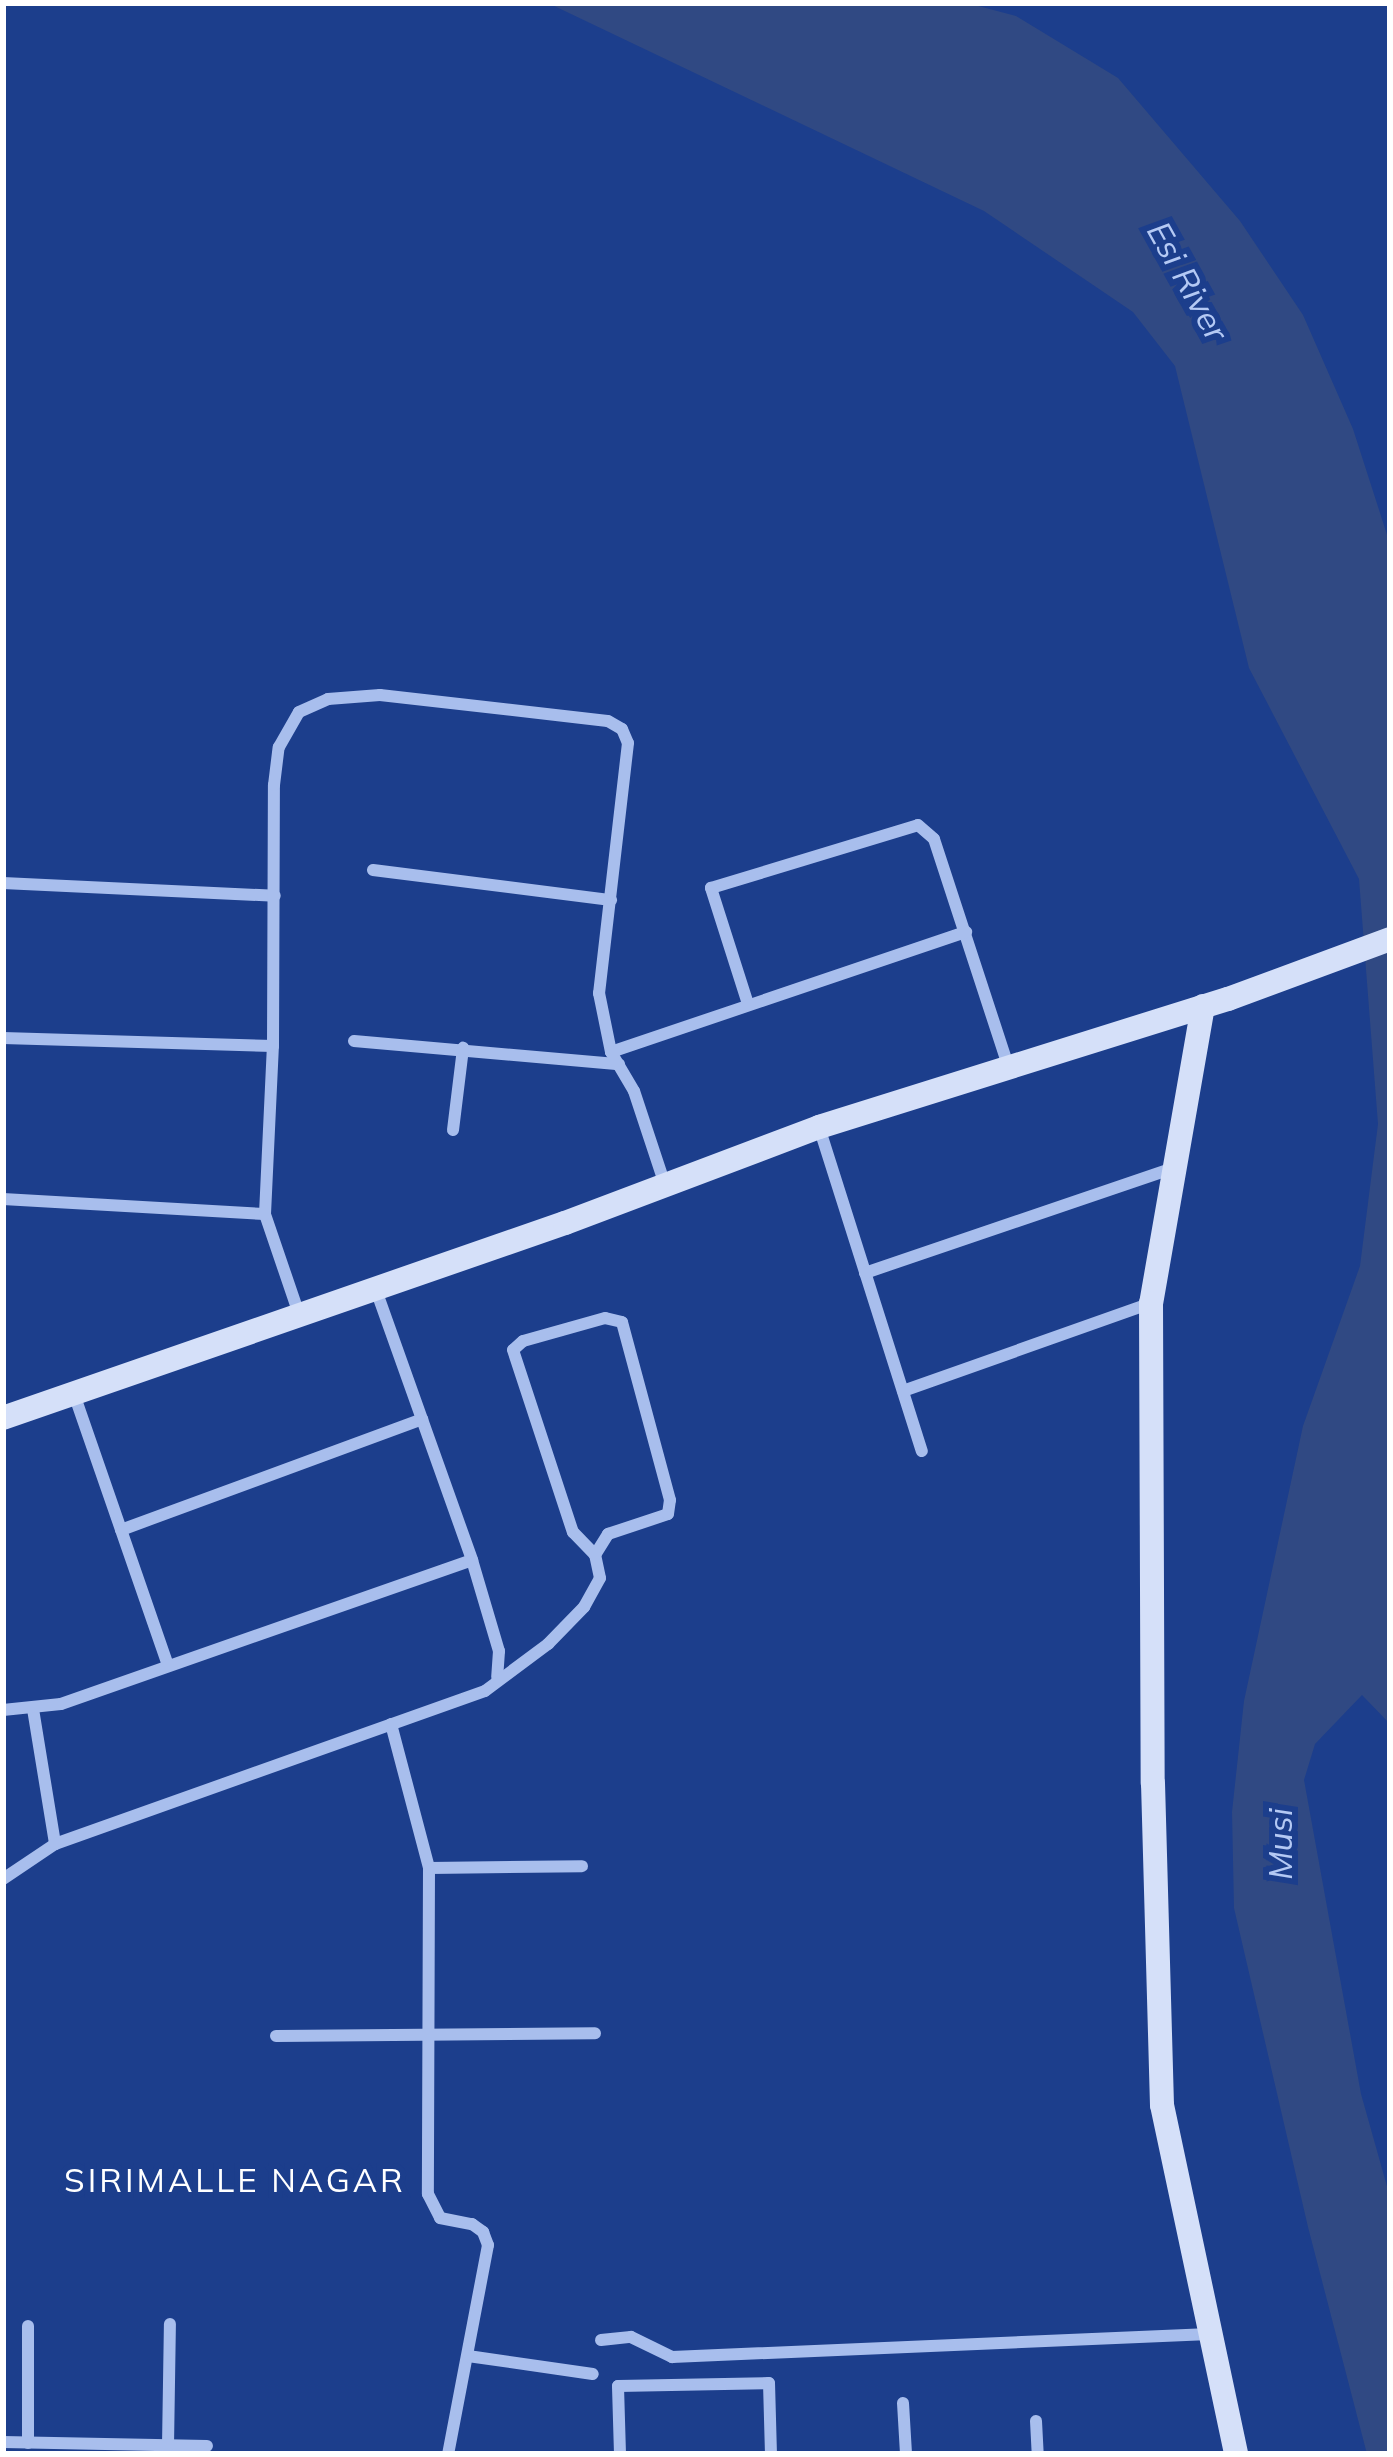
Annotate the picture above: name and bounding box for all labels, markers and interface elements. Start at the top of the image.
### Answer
water label: Esi River [1139,215,1237,347]
water label: Musi [1260,1808,1300,1880]
district label: SIRIMALLE NAGAR [64,2160,406,2200]

